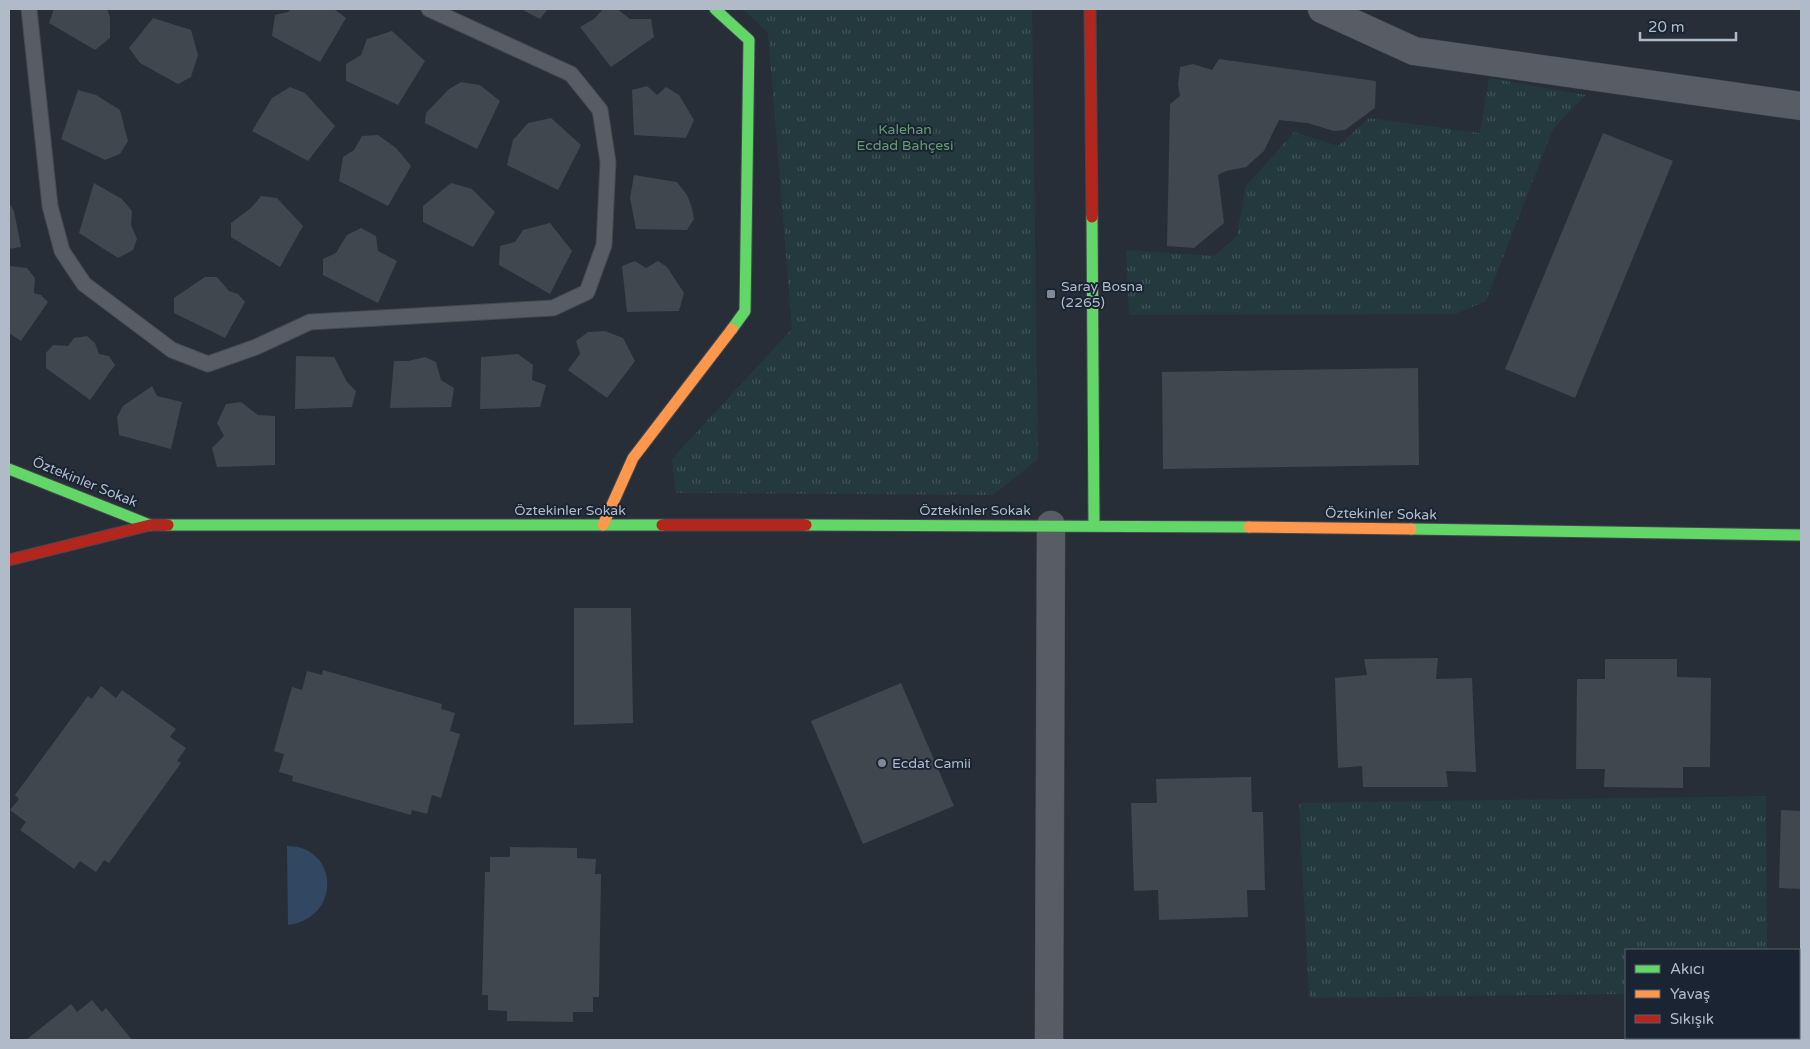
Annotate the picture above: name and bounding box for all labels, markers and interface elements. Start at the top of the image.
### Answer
scale bar [1640,10,1736,42]
text: 20 m [1648,18,1685,36]
park label: Kalehan Ecdad Bahçesi [857,121,953,154]
place label: Saray Bosna (2265) [1061,278,1143,311]
marker: Saray Bosna (2265) [1045,288,1057,300]
street label: Öztekinler Sokak [30,453,140,511]
street label: Öztekinler Sokak [514,502,626,519]
street label: Öztekinler Sokak [919,502,1031,519]
street label: Öztekinler Sokak [1325,505,1437,523]
place label: Ecdat Camii [892,755,971,772]
marker: Ecdat Camii [876,757,888,769]
legend [1625,949,1800,1039]
text: Akıcı [1670,960,1705,978]
text: Yavaş [1670,985,1710,1003]
text: Sıkışık [1670,1010,1714,1028]

